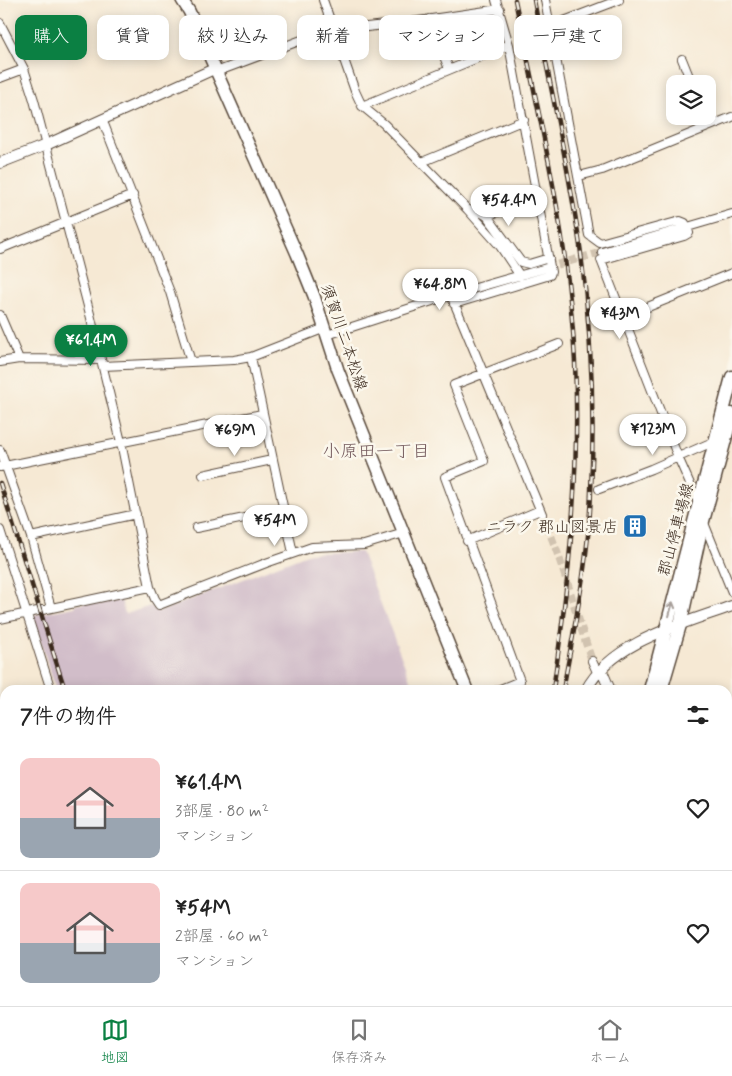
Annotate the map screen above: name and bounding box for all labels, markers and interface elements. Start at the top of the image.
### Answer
chip: 購入 [15,15,87,60]
chip: 賃貸 [97,15,169,60]
chip: 絞り込み [179,15,287,60]
chip: 新着 [297,15,369,60]
chip: マンション [379,15,504,60]
chip: 一戸建て [514,15,622,60]
map controls [666,75,716,125]
button: layers [666,75,716,125]
pin: ¥54.4M [468,184,550,227]
text: ¥54.4M [481,190,537,211]
pin: ¥64.8M [399,268,481,311]
text: ¥64.8M [413,274,467,295]
street label: 須賀川二本松線 [315,281,372,394]
pin: ¥43M [590,298,650,340]
text: ¥43M [600,303,640,324]
pin: ¥61.4M [50,324,132,367]
text: ¥61.4M [66,330,116,351]
pin: ¥69M [205,414,265,457]
pin: ¥123M [618,414,688,456]
text: ¥123M [630,419,676,440]
text: ¥69M [215,420,256,441]
district label: 小原田一丁目 [322,440,430,464]
street label: 郡山停車場線 [654,480,699,578]
pin: ¥54M [245,504,305,547]
text: ¥54M [254,510,296,531]
building icon: ニラク 郡山図景店 [622,513,648,539]
place label: ニラク 郡山図景店 [486,517,618,538]
one-way arrow [667,601,676,617]
icon: filters [684,701,712,729]
text: 7件の物件 [20,703,117,731]
text: ¥61.4M [175,769,242,797]
icon: home [60,778,120,838]
icon: heart [684,794,712,822]
text: 3部屋 · 80 m² [175,801,269,822]
text: マンション [175,826,254,847]
text: ¥54M [175,894,231,922]
icon: home [60,903,120,963]
icon: heart [684,919,712,947]
text: 2部屋 · 60 m² [175,926,269,947]
text: マンション [175,951,254,972]
tab: 地図 [101,1016,129,1067]
tab: 保存済み [331,1016,387,1067]
tab: ホーム [589,1016,631,1067]

